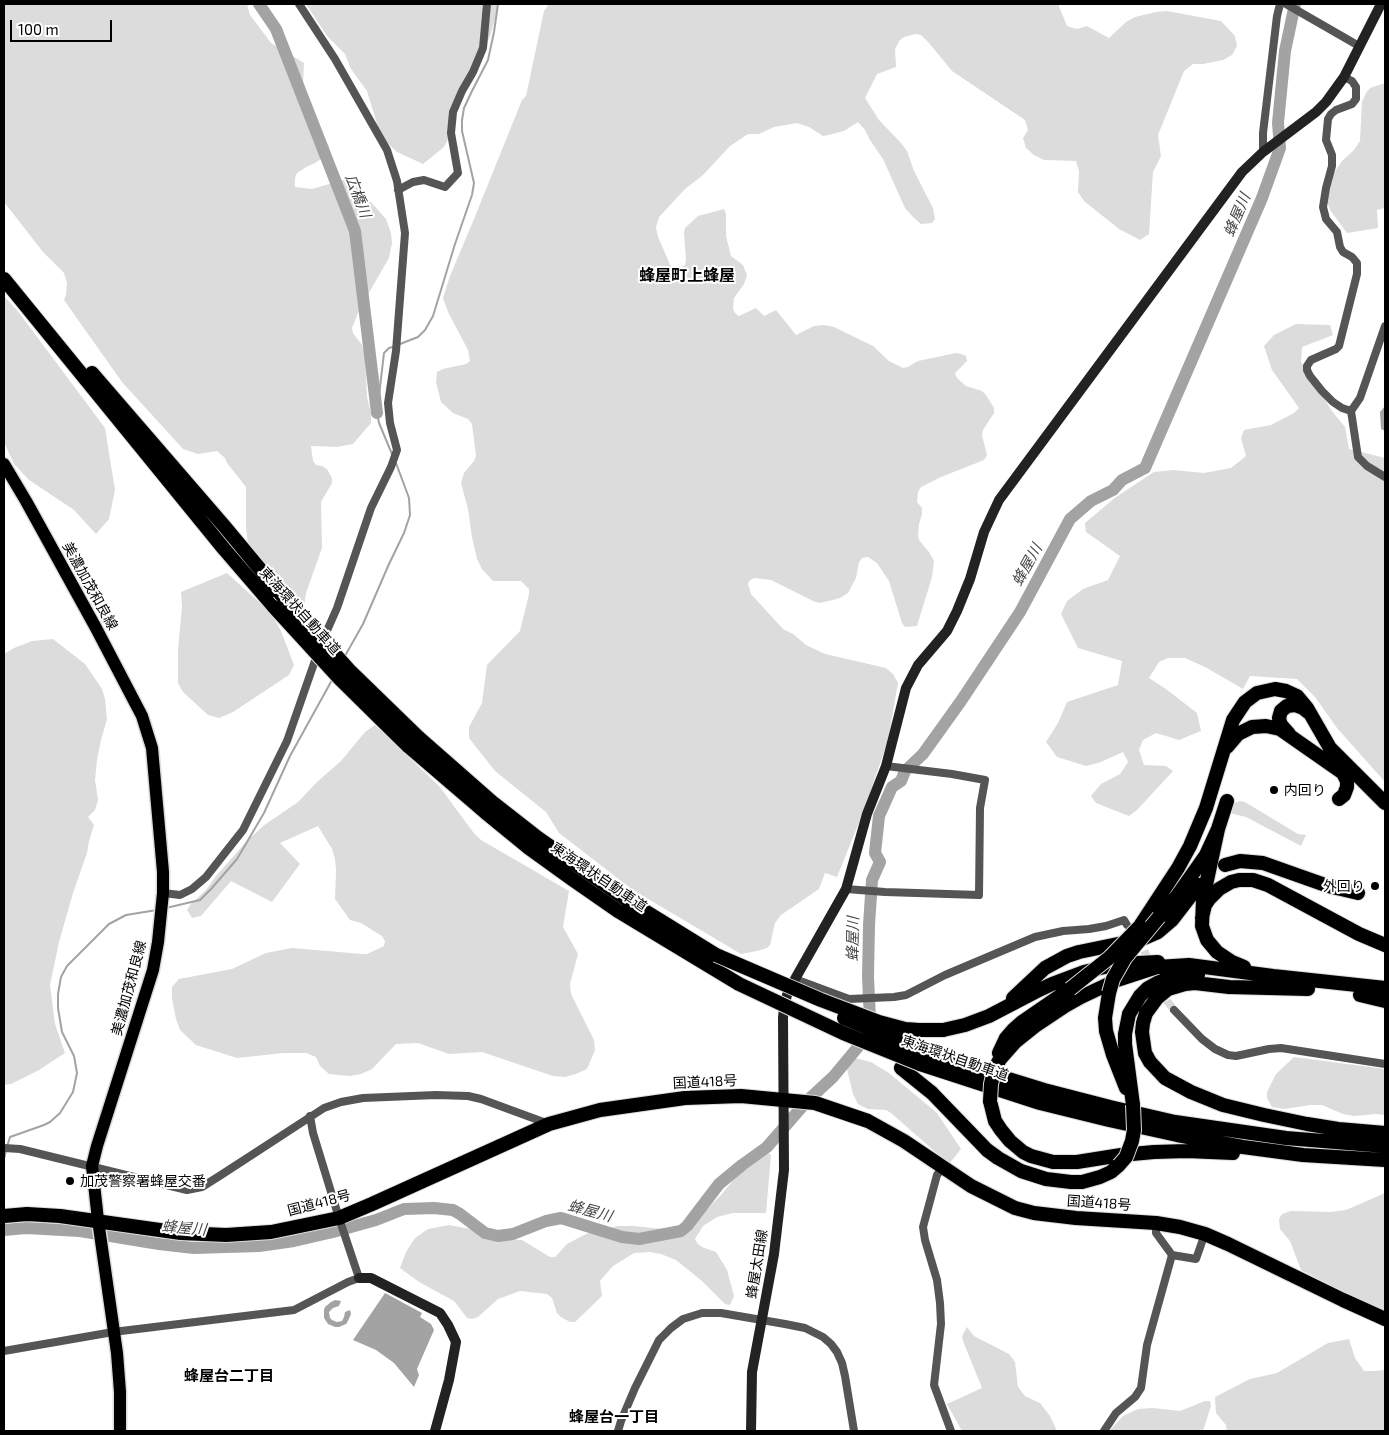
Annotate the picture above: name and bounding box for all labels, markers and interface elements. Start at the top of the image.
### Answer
scale bar [12,10,115,42]
text: 100 m [18,20,59,38]
water label: 広橋川 [342,172,374,220]
water label: 蜂屋川 [1220,191,1254,239]
district label: 蜂屋町上蜂屋 [639,266,735,286]
street label: 美濃加茂和良線 [59,539,121,633]
water label: 蜂屋川 [1008,541,1046,589]
street label: 東海環状自動車道 [256,564,344,658]
place label: 内回り [1284,782,1326,798]
marker: 内回り [1268,784,1280,796]
street label: 東海環状自動車道 [548,839,650,915]
place label: 外回り [1323,878,1365,894]
marker: 外回り [1369,880,1381,892]
water label: 蜂屋川 [844,916,862,962]
street label: 美濃加茂和良線 [108,938,150,1038]
street label: 東海環状自動車道 [899,1032,1011,1084]
street label: 国道418号 [672,1072,738,1092]
place label: 加茂警察署蜂屋交番 [80,1173,206,1189]
marker: 加茂警察署蜂屋交番 [64,1175,76,1187]
street label: 国道418号 [286,1187,352,1219]
street label: 国道418号 [1066,1192,1132,1214]
water label: 蜂屋川 [566,1196,614,1226]
water label: 蜂屋川 [161,1217,207,1239]
street label: 蜂屋太田線 [743,1228,771,1300]
district label: 蜂屋台二丁目 [184,1367,274,1385]
district label: 蜂屋台一丁目 [569,1408,659,1426]

